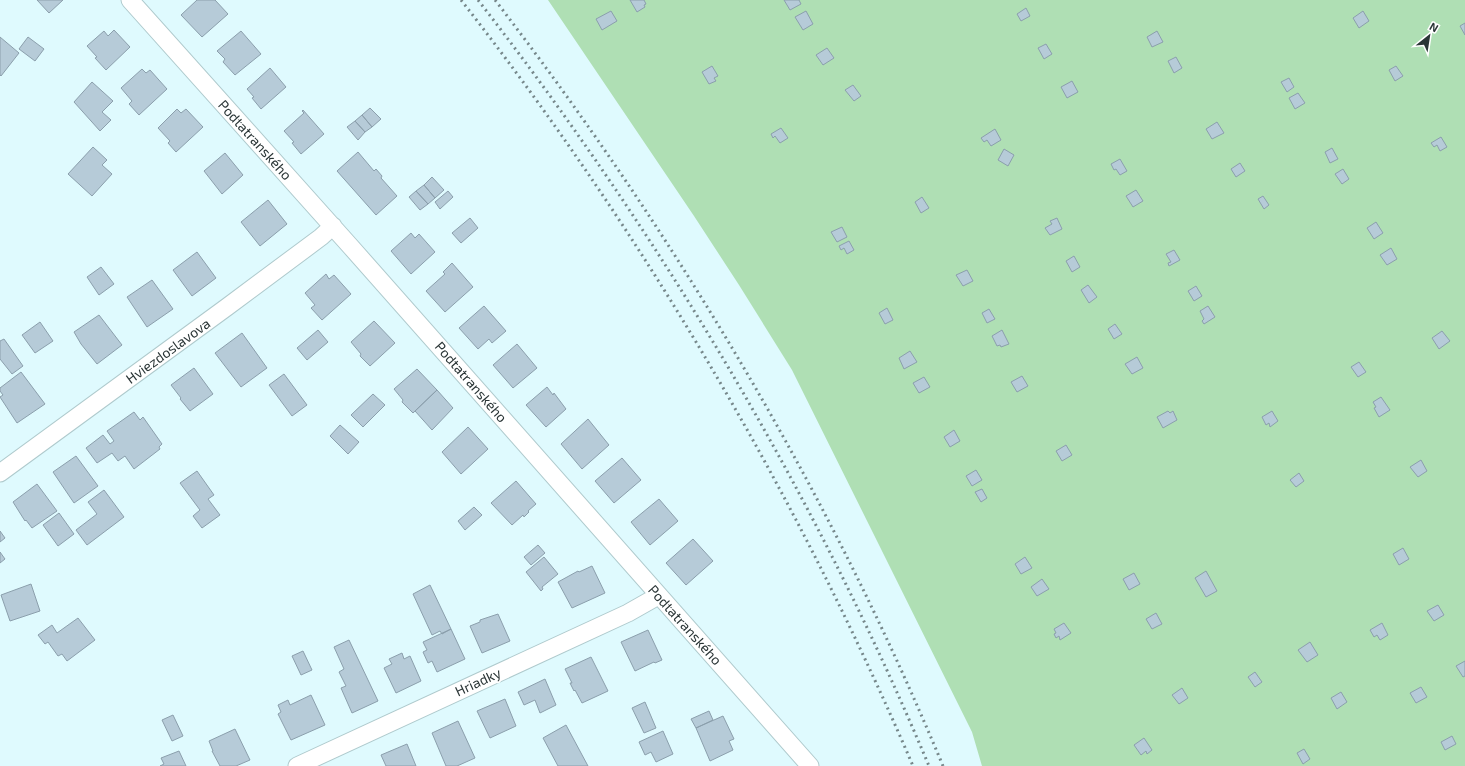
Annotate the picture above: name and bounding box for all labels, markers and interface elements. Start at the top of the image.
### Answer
north arrow [1409,16,1449,56]
text: N [1428,19,1441,35]
street label: Podtatranského [215,96,296,183]
street label: Hviezdoslavova [122,314,213,387]
street label: Podtatranského [432,338,511,426]
street label: Podtatranského [645,581,726,668]
street label: Hriadky [452,663,504,700]

